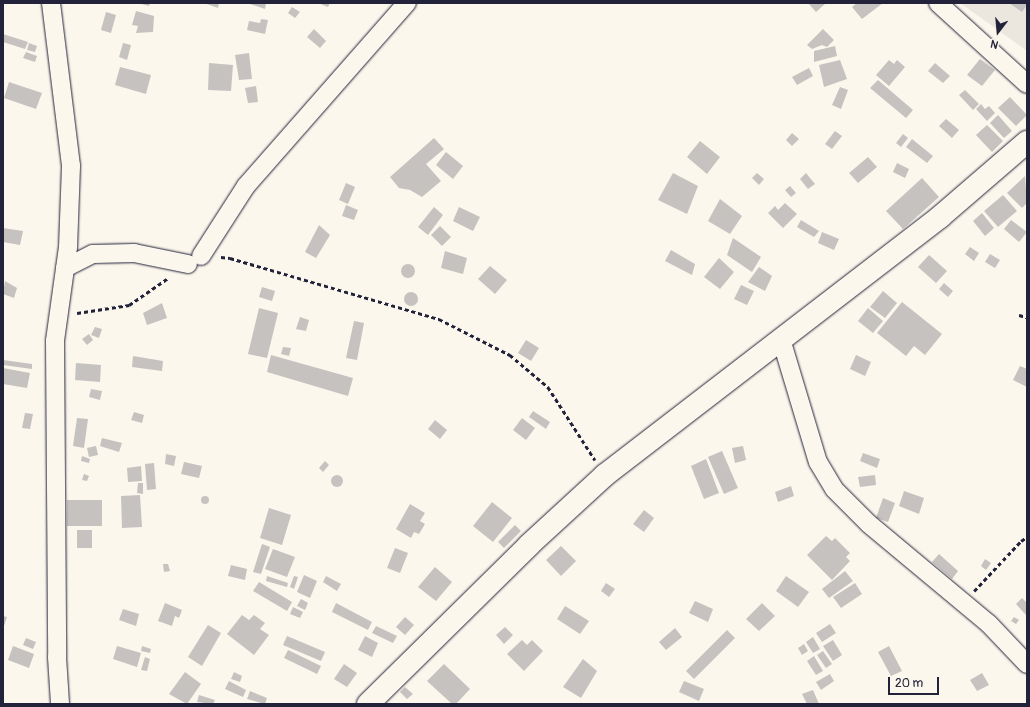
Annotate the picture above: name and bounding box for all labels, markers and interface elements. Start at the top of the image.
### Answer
north arrow [978,12,1018,52]
text: N [989,37,1000,51]
scale bar [890,669,941,695]
text: 20 m [895,676,923,691]

